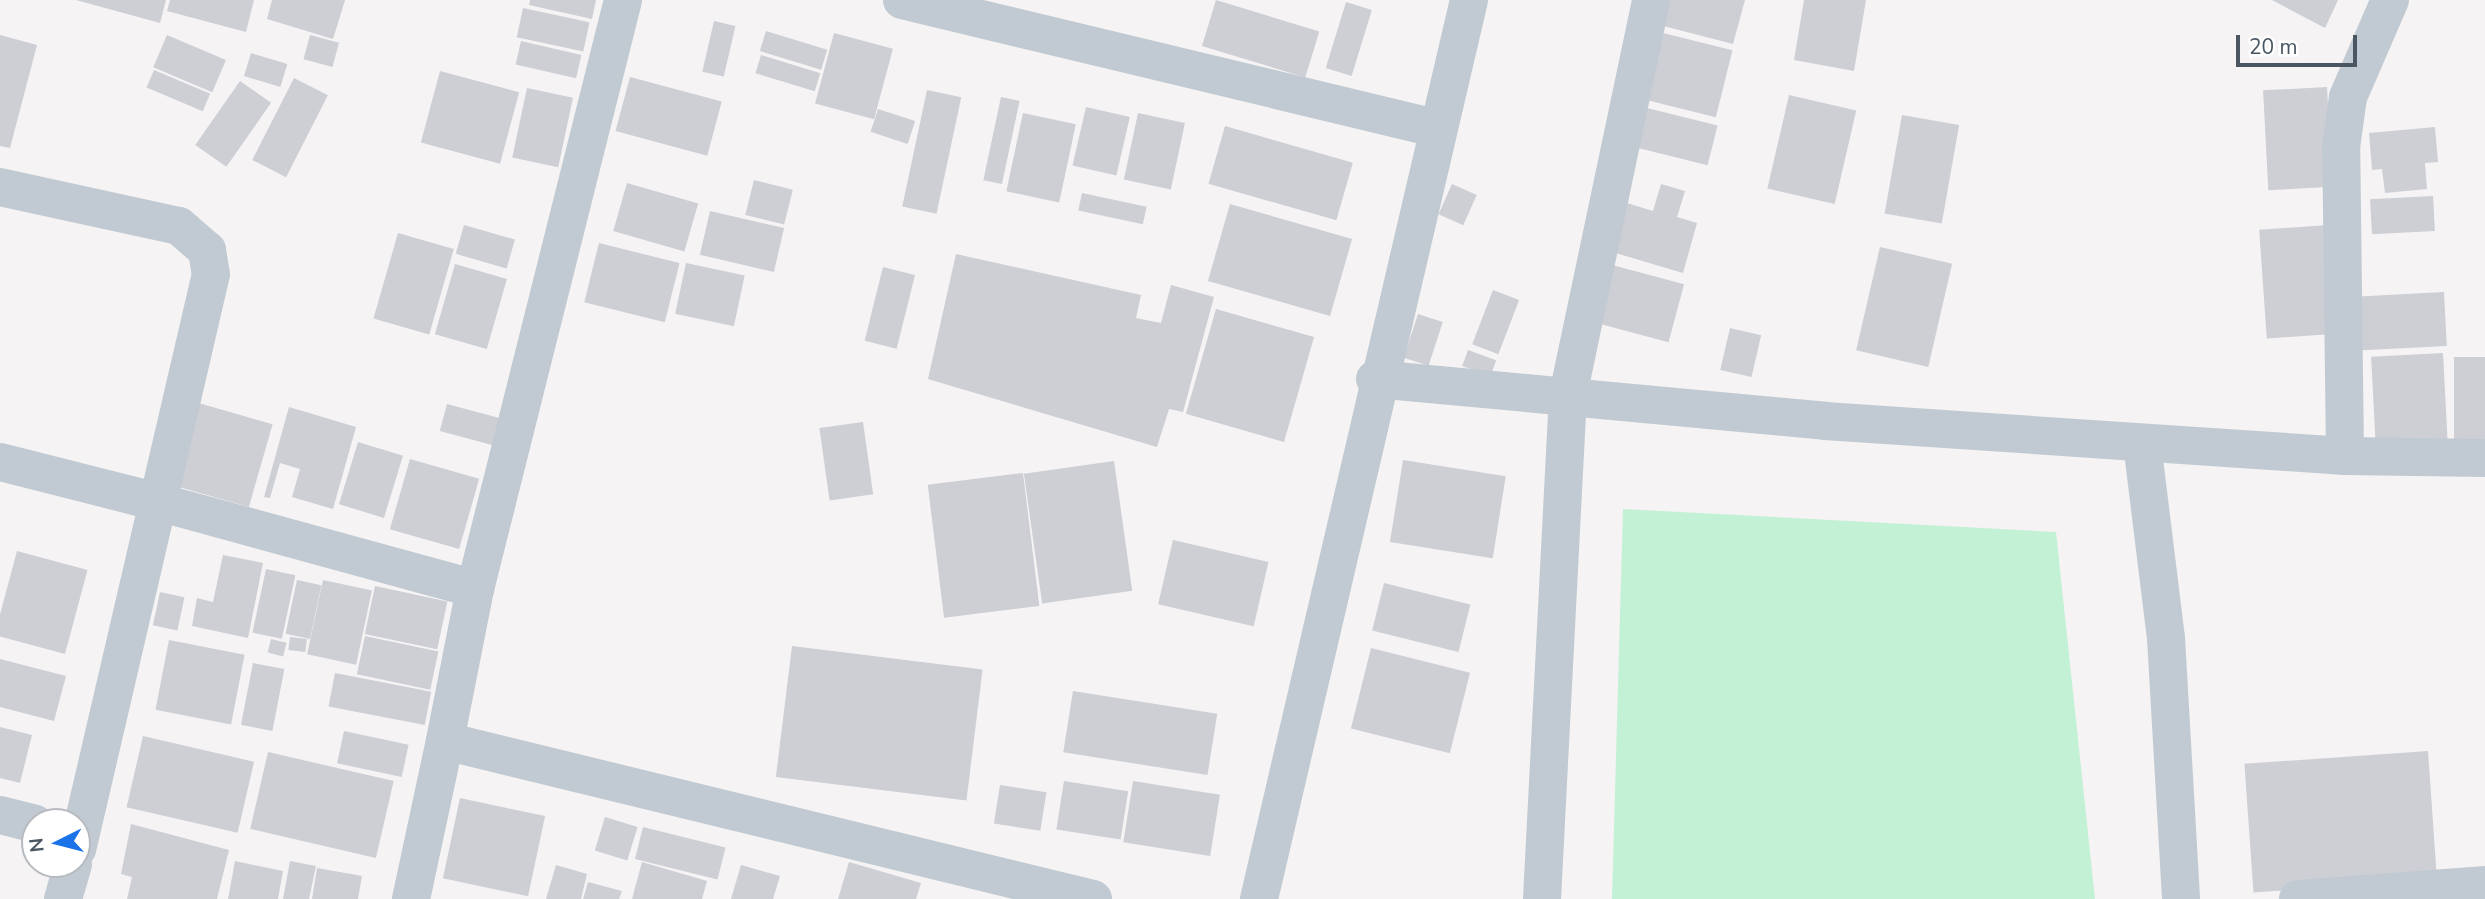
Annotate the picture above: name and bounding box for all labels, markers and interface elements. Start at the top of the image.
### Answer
scale bar [2240,21,2361,65]
text: 20 m [2249,33,2298,61]
north arrow [21,808,91,878]
text: N [23,837,51,853]

